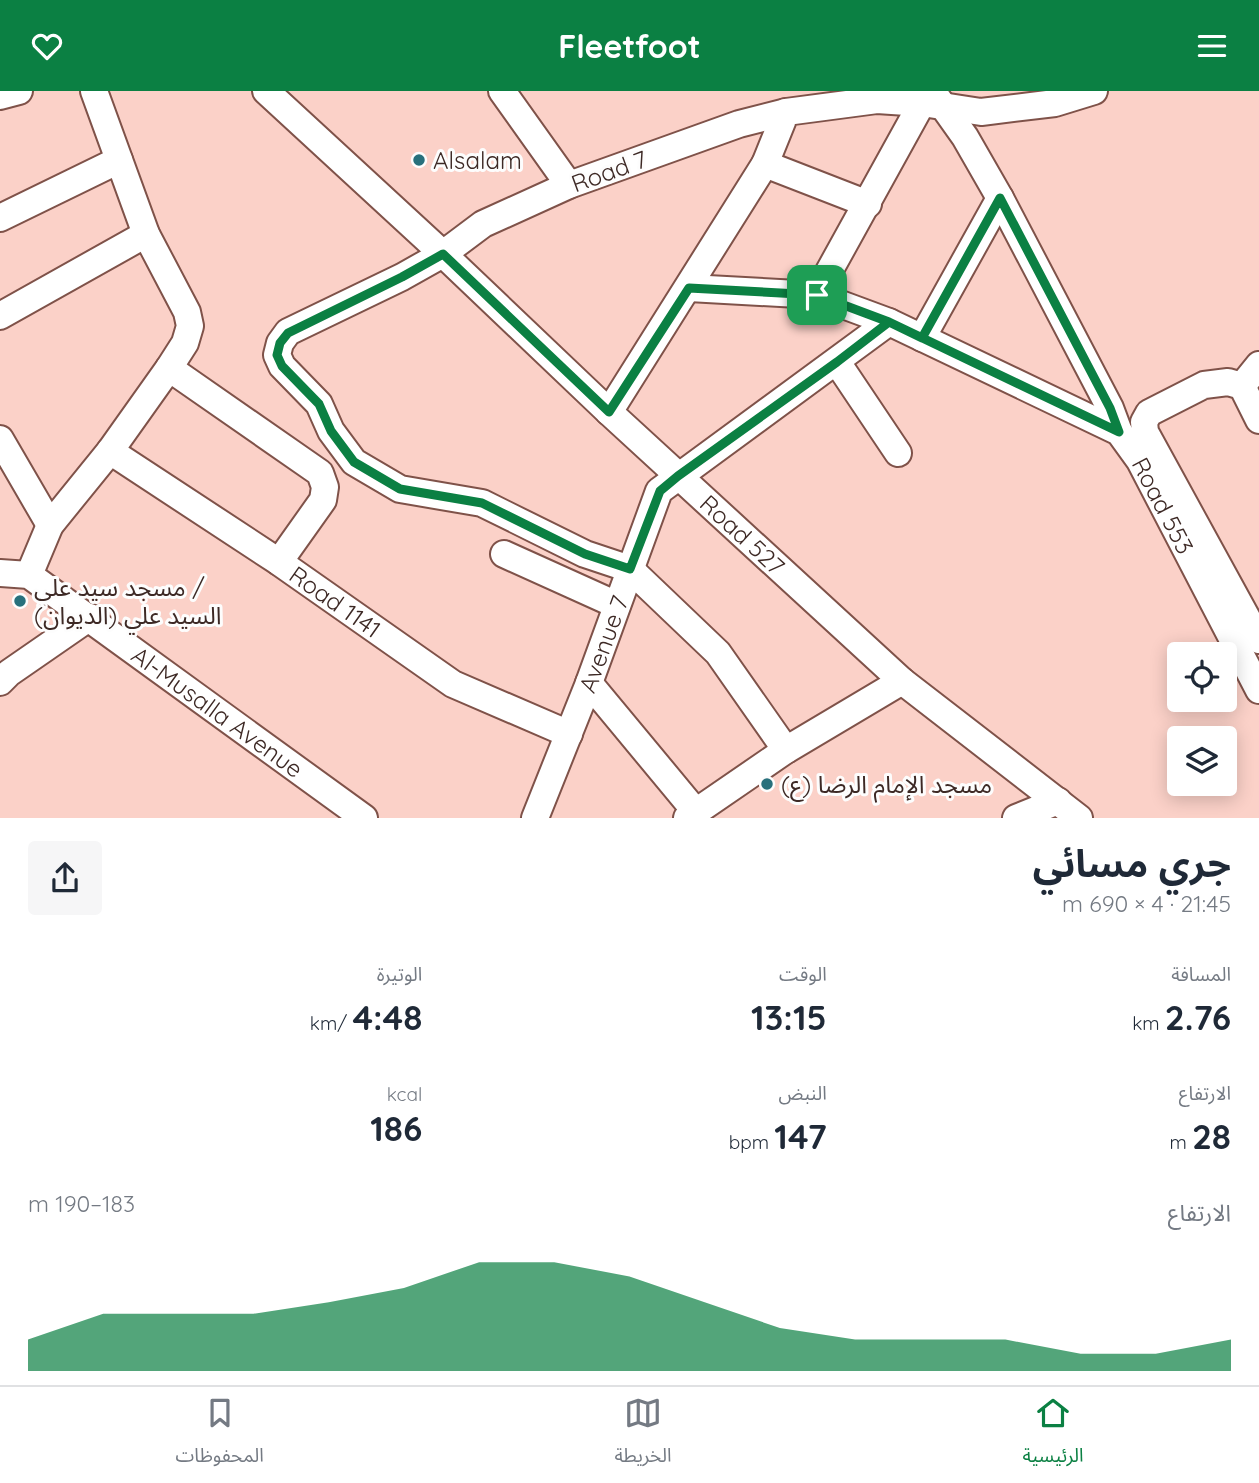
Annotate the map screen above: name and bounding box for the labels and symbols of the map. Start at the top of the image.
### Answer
street label: Road 7 [567,143,651,199]
place label: Alsalam [433,145,522,175]
marker: Alsalam [411,152,427,168]
pin [787,265,847,325]
street label: Road 553 [1126,452,1201,559]
street label: Road 527 [694,488,791,581]
street label: Road 1141 [284,559,387,644]
place label: مسجد سيد علي / السيد علي (الديوان) [34,572,221,635]
street label: Avenue 7 [572,591,635,697]
marker: مسجد سيد علي / السيد علي (الديوان) [12,593,28,609]
street label: Al-Musalla Avenue [126,640,309,784]
place label: مسجد الإمام الرضا (ع) [781,769,992,803]
marker: مسجد الإمام الرضا (ع) [759,776,775,792]

